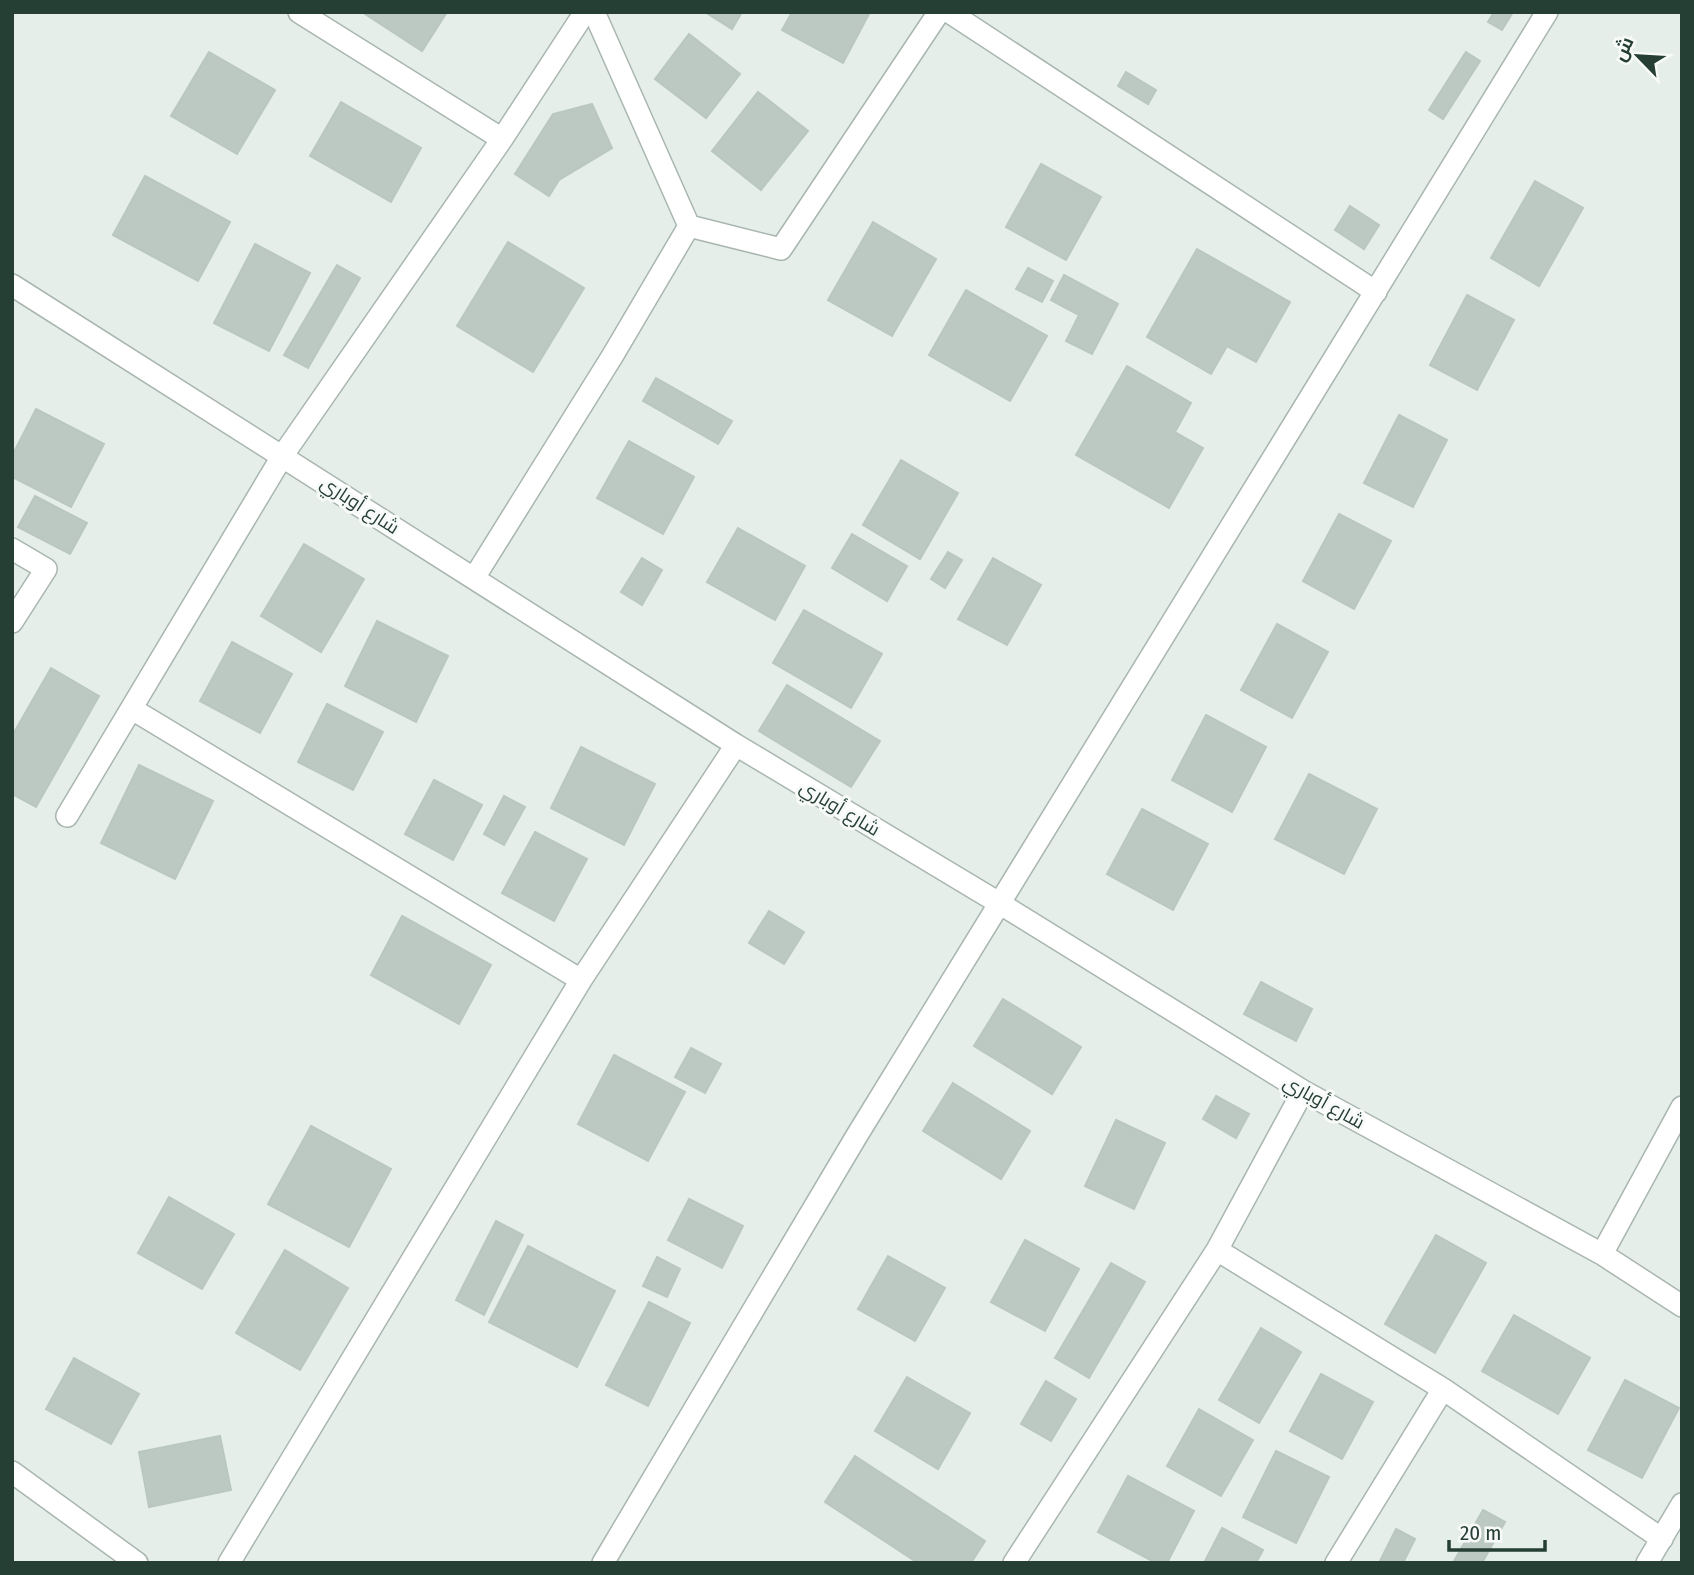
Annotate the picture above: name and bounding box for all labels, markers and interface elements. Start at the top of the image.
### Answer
north arrow [1603,21,1673,91]
text: ش [1607,33,1639,65]
street label: شارع أوباري [315,471,404,542]
street label: شارع أوباري [794,775,884,843]
street label: شارع أوباري [1278,1070,1369,1136]
scale bar [1449,1508,1545,1552]
text: 20 m [1460,1520,1501,1546]

